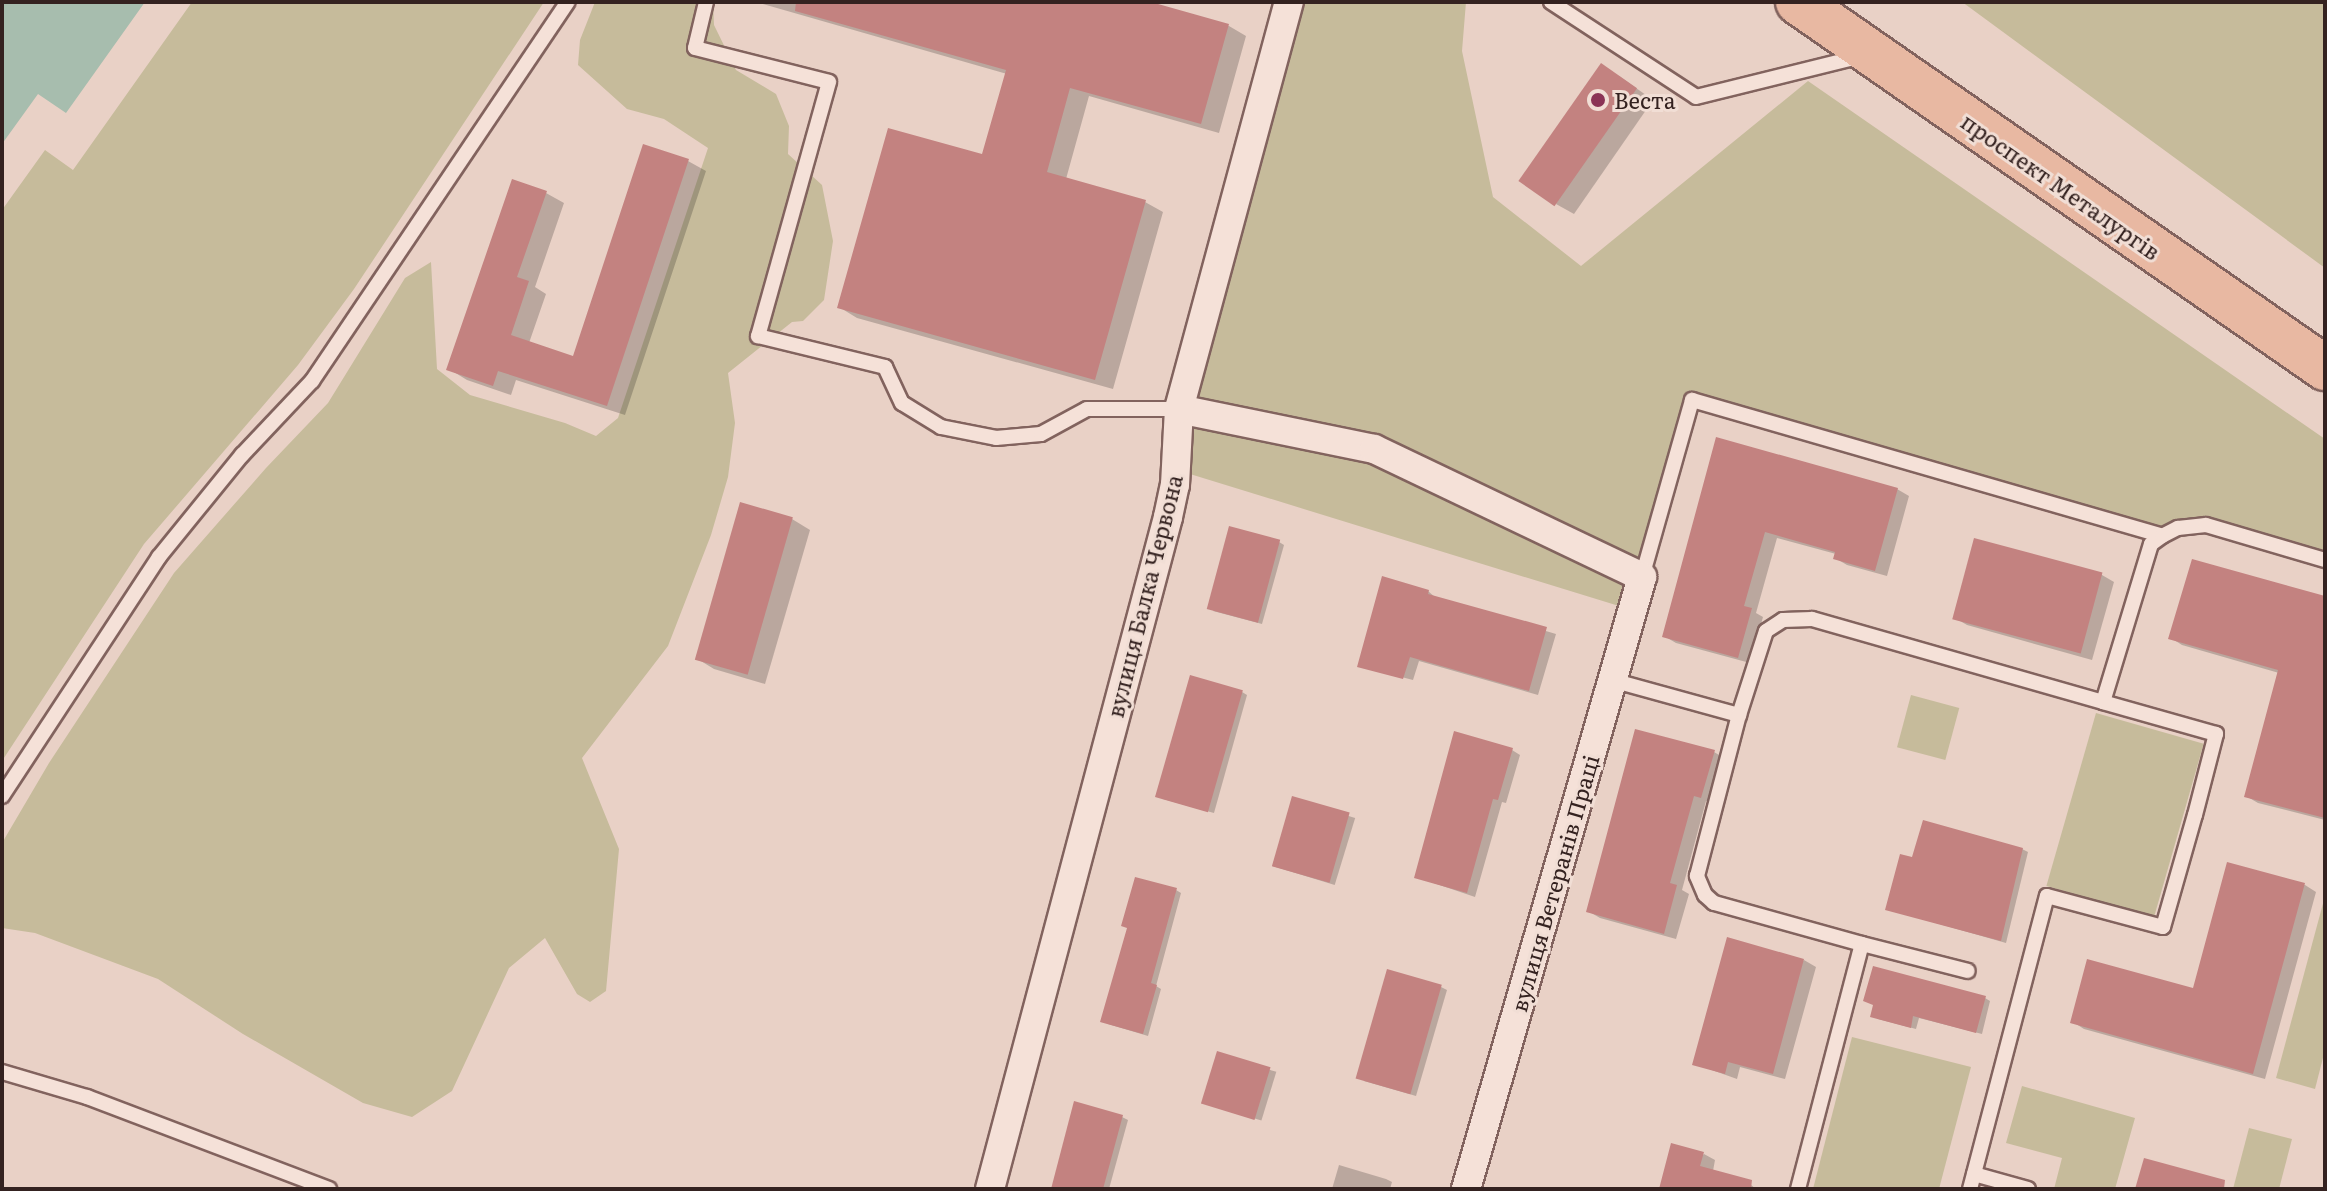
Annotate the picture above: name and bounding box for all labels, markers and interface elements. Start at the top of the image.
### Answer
place label: Веста [1614,87,1676,113]
marker: Веста [1589,91,1607,109]
street label: проспект Металургів [1957,107,2165,265]
street label: вулиця Балка Червона [1101,472,1187,720]
street label: вулиця Ветеранів Праці [1505,751,1603,1015]

